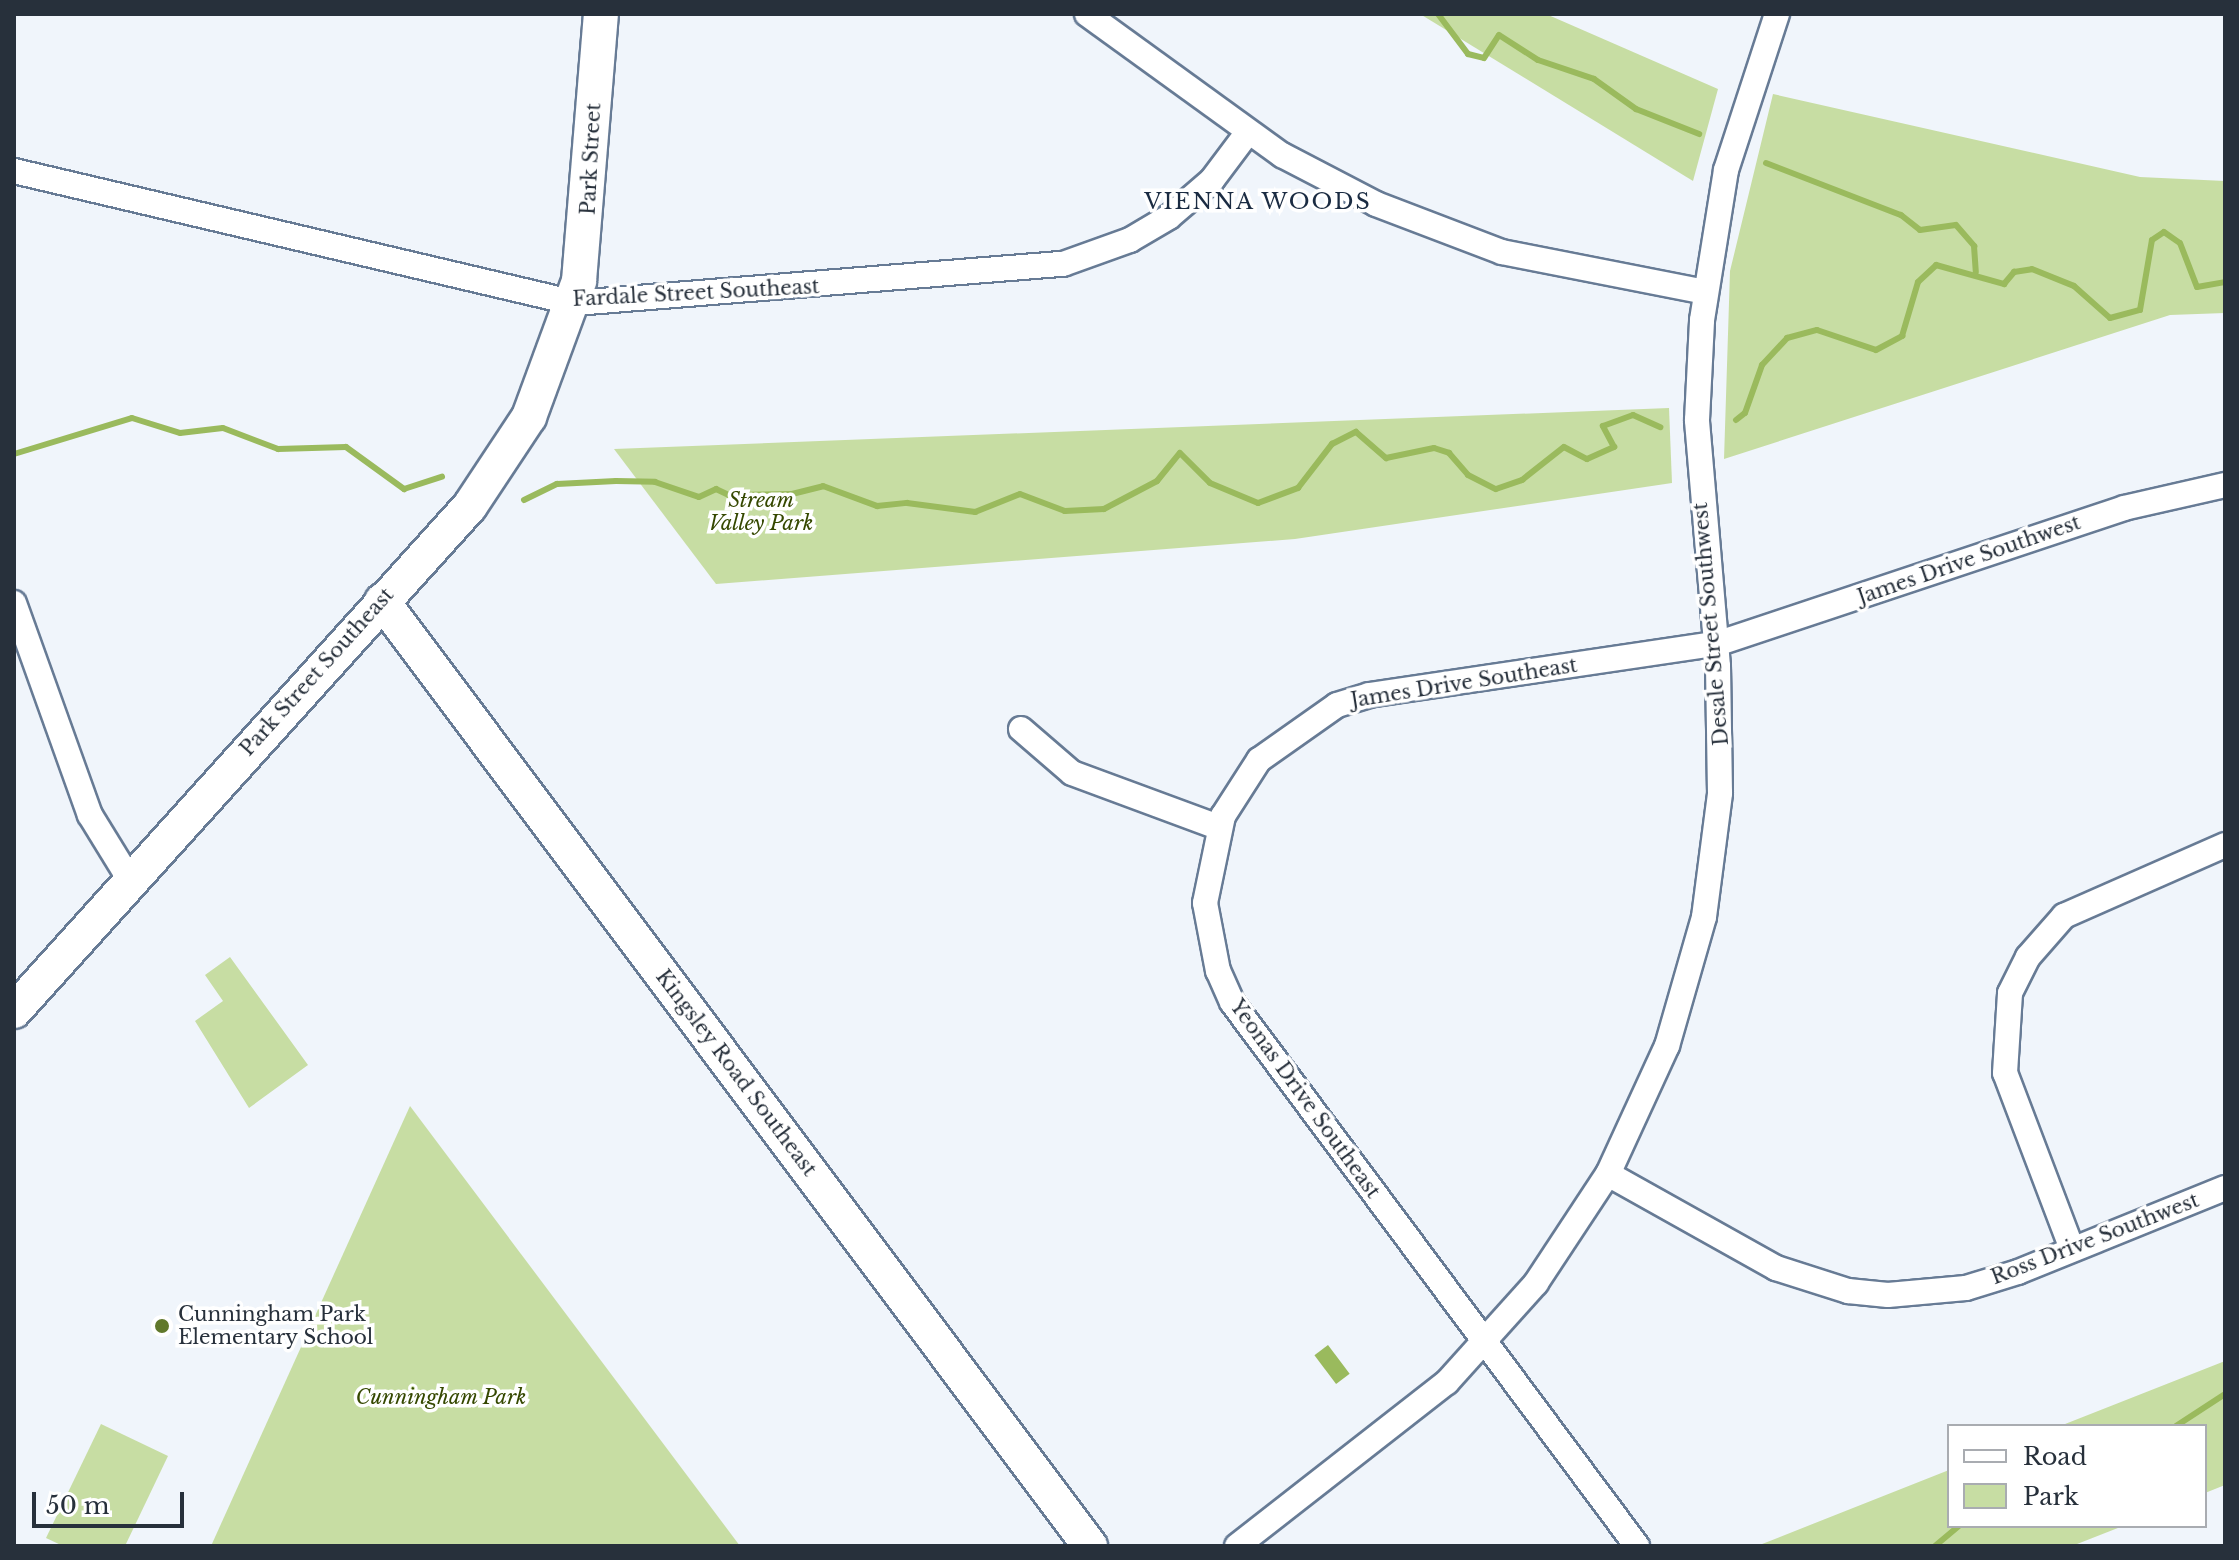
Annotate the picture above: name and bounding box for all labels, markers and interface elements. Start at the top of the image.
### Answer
street label: Park Street [576,102,606,216]
district label: VIENNA WOODS [1143,189,1373,215]
street label: Fardale Street Southeast [572,275,820,311]
park label: Stream Valley Park [709,488,813,535]
street label: Desale Street Southwest [1688,501,1734,747]
street label: James Drive Southwest [1854,511,2084,609]
street label: Park Street Southeast [235,583,399,761]
street label: James Drive Southeast [1349,653,1579,713]
street label: Kingsley Road Southeast [650,965,822,1181]
street label: Yeonas Drive Southeast [1225,995,1385,1203]
street label: Ross Drive Southwest [1988,1188,2202,1290]
place label: Cunningham Park Elementary School [178,1302,374,1349]
marker: Cunningham Park Elementary School [153,1317,171,1335]
park label: Cunningham Park [355,1385,527,1409]
legend [1947,1424,2207,1528]
text: Road [2023,1442,2087,1471]
scale bar [36,1476,188,1526]
text: Park [2023,1482,2079,1511]
text: 50 m [46,1491,109,1520]

